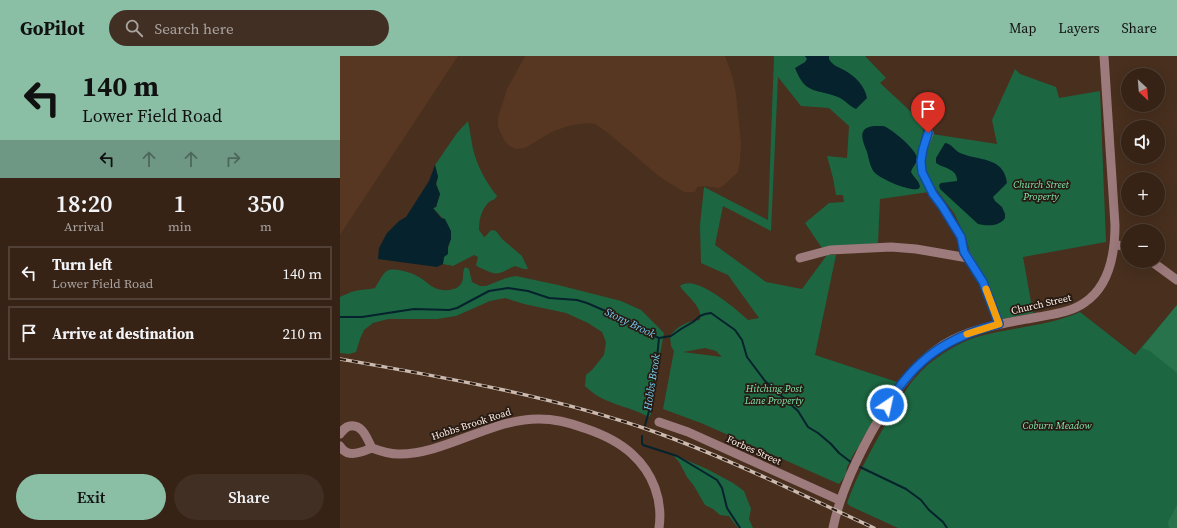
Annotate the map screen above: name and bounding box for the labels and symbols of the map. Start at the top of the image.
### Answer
north arrow [1121,68,1165,112]
pin [911,92,945,133]
park label: Church Street Property [1013,178,1070,203]
street label: Church Street [1010,291,1073,317]
water label: Stony Brook [602,304,659,342]
water label: Hobbs Brook [640,352,664,412]
park label: Hitching Post Lane Property [744,382,804,407]
position arrow [866,384,908,426]
street label: Hobbs Brook Road [430,405,513,443]
park label: Coburn Meadow [1023,419,1092,432]
street label: Forbes Street [725,432,784,468]

